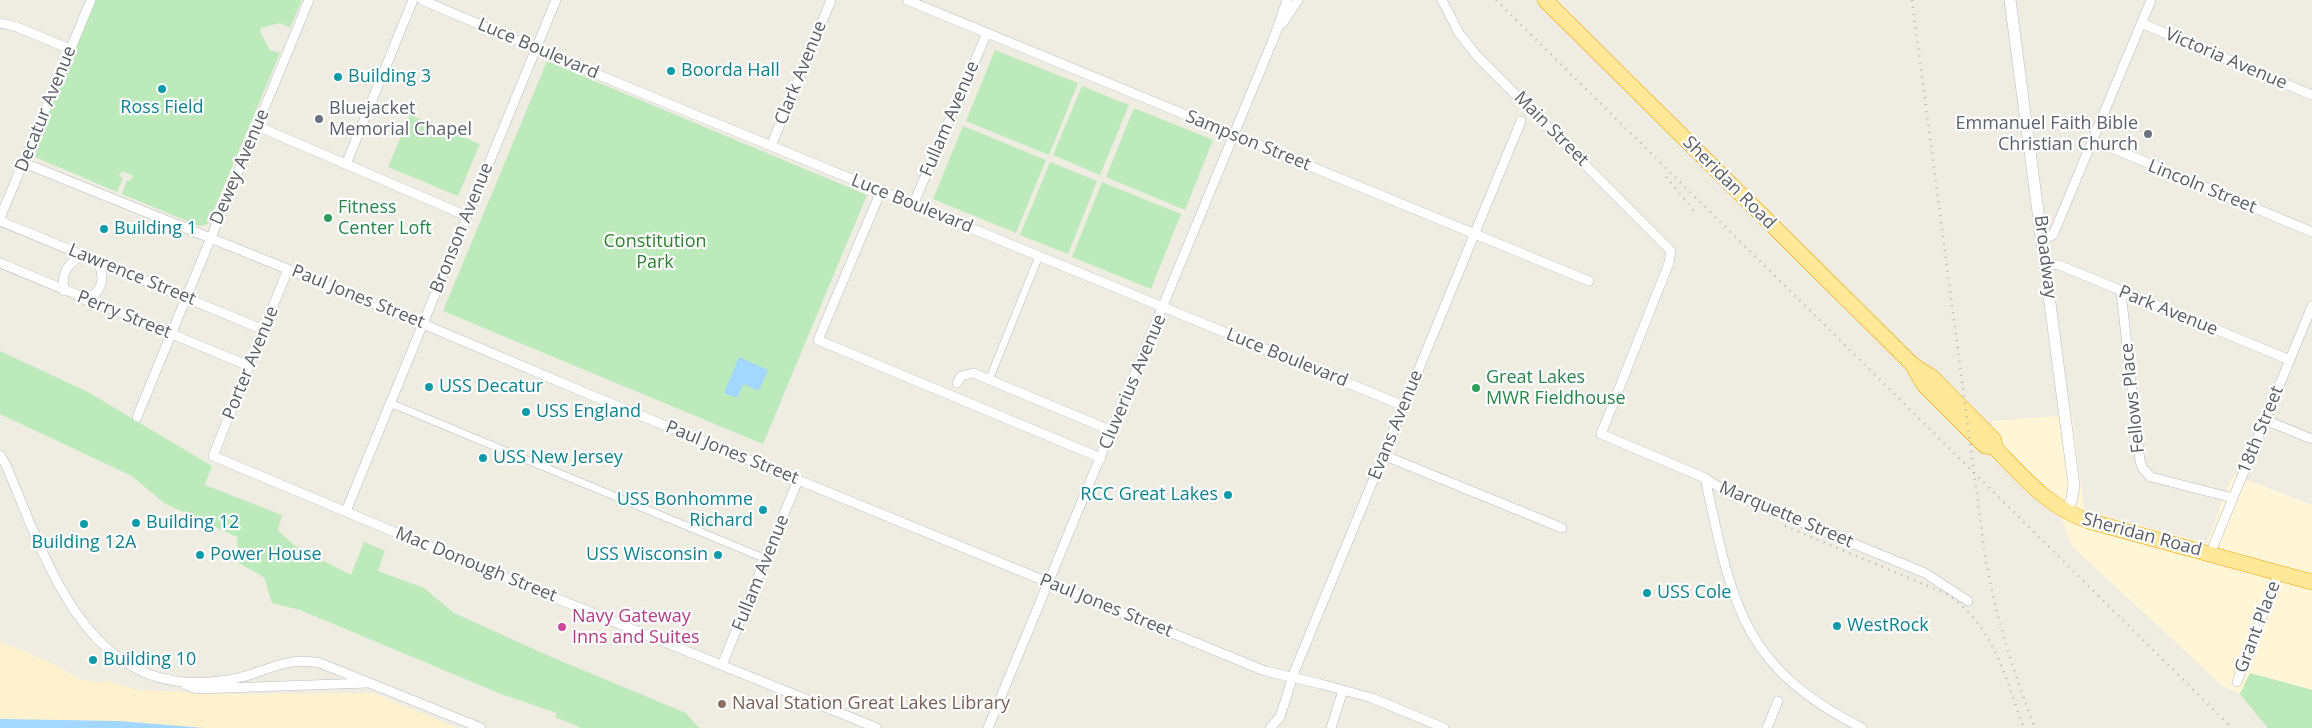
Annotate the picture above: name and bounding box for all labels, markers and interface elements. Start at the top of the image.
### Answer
street label: Luce Boulevard [474,14,602,84]
street label: Clark Avenue [770,18,832,128]
street label: Victoria Avenue [2162,24,2290,94]
street label: Decatur Avenue [11,43,81,175]
street label: Fullam Avenue [916,58,984,180]
place label: Boorda Hall [681,60,780,82]
marker: Boorda Hall [665,65,677,77]
place label: Building 3 [348,66,431,88]
marker: Building 3 [332,71,344,83]
marker: Ross Field [156,83,168,95]
street label: Main Street [1509,87,1593,171]
place label: Ross Field [120,97,204,119]
place label: Bluejacket Memorial Chapel [329,98,472,140]
street label: Dewey Avenue [206,106,274,228]
street label: Sampson Street [1182,106,1314,176]
marker: Bluejacket Memorial Chapel [313,113,325,125]
place label: Emmanuel Faith Bible Christian Church [1955,113,2138,156]
marker: Emmanuel Faith Bible Christian Church [2142,128,2154,140]
street label: Sheridan Road [1678,132,1780,234]
street label: Lincoln Street [2145,155,2259,219]
street label: Bronson Avenue [426,160,498,296]
street label: Luce Boulevard [848,170,976,238]
place label: Fitness Center Loft [338,197,432,240]
marker: Fitness Center Loft [322,212,334,224]
street label: Broadway [2029,214,2061,300]
place label: Building 1 [114,218,197,240]
marker: Building 1 [98,223,110,235]
park label: Constitution Park [603,231,707,274]
street label: Lawrence Street [65,240,199,310]
street label: Paul Jones Street [288,260,428,334]
street label: Park Avenue [2115,281,2221,341]
street label: Perry Street [74,286,174,344]
street label: Porter Avenue [218,303,284,423]
street label: Cluverius Avenue [1095,311,1171,453]
street label: Luce Boulevard [1223,324,1351,392]
street label: Fellows Place [2116,342,2150,454]
street label: Evans Avenue [1364,367,1428,483]
place label: Great Lakes MWR Fieldhouse [1486,367,1626,409]
place label: USS Decatur [439,376,543,398]
marker: USS Decatur [423,381,435,393]
marker: Great Lakes MWR Fieldhouse [1470,382,1482,394]
street label: 18th Street [2234,383,2288,477]
place label: USS England [536,401,641,423]
marker: USS England [520,406,532,418]
street label: Paul Jones Street [662,416,802,490]
place label: USS New Jersey [493,447,623,469]
marker: USS New Jersey [477,452,489,464]
street label: Marquette Street [1716,477,1856,553]
place label: RCC Great Lakes [1080,484,1218,506]
place label: USS Bonhomme Richard [617,489,753,532]
marker: RCC Great Lakes [1222,489,1234,501]
marker: USS Bonhomme Richard [757,504,769,516]
street label: Sheridan Road [2080,509,2204,561]
place label: Building 12 [146,512,239,534]
street label: Fullam Avenue [728,512,794,634]
marker: Building 12 [130,517,142,529]
marker: Building 12A [78,518,90,530]
street label: Mac Donough Street [392,523,560,607]
place label: Building 12A [32,532,136,554]
place label: Power House [210,544,322,566]
place label: USS Wisconsin [586,544,708,566]
marker: Power House [194,549,206,561]
marker: USS Wisconsin [712,549,724,561]
street label: Paul Jones Street [1036,569,1176,643]
street label: Grant Place [2231,578,2285,676]
place label: USS Cole [1657,582,1731,604]
marker: USS Cole [1641,587,1653,599]
place label: Navy Gateway Inns and Suites [572,606,700,649]
place label: WestRock [1847,615,1929,637]
marker: WestRock [1831,620,1843,632]
marker: Navy Gateway Inns and Suites [556,621,568,633]
place label: Building 10 [103,649,196,671]
marker: Building 10 [87,654,99,666]
place label: Naval Station Great Lakes Library [732,693,1010,715]
marker: Naval Station Great Lakes Library [716,698,728,710]

